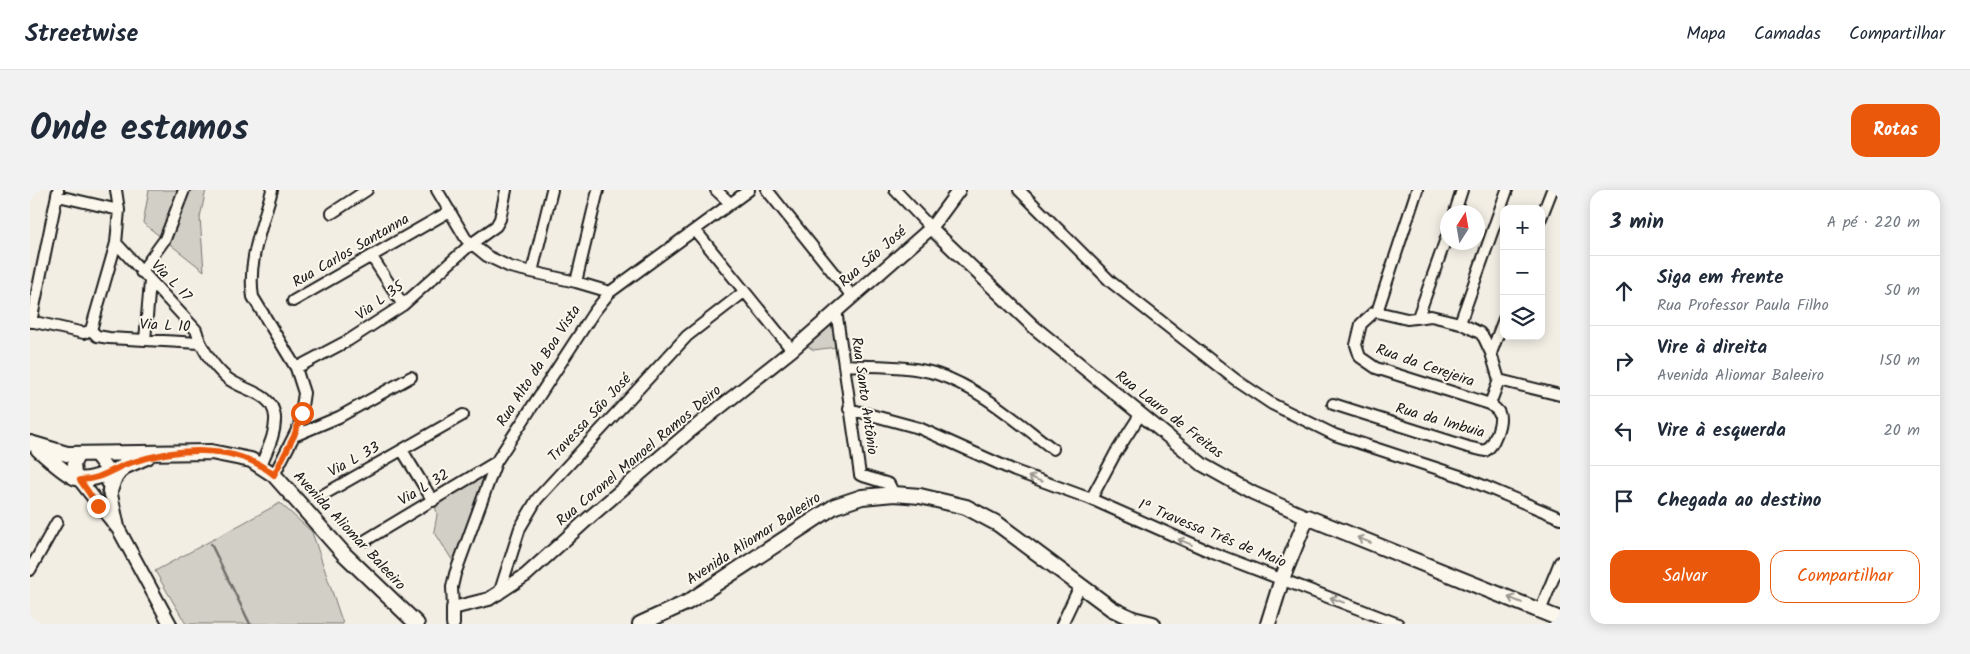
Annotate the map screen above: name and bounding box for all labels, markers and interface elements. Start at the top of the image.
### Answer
text: Streetwise [25,15,138,54]
text: Mapa [1686,20,1726,49]
text: Camadas [1754,20,1821,49]
text: Compartilhar [1849,20,1945,49]
text: Onde estamos [30,102,249,158]
button: Rotas [1851,104,1940,157]
north arrow [1440,205,1485,250]
map controls [1500,205,1545,340]
button: + [1500,205,1545,250]
text: 3 min [1610,206,1664,239]
street label: Rua Carlos Santanna [288,208,414,294]
text: A pé · 220 m [1827,210,1920,235]
street label: Rua São José [834,220,914,293]
button: − [1500,250,1545,295]
street label: Via L 17 [145,255,198,308]
text: Siga em frente [1657,263,1784,293]
street label: Via L 35 [351,274,410,327]
icon: ahead [1610,277,1638,305]
text: 50 m [1884,278,1920,303]
text: Rua Professor Paula Filho [1657,293,1829,318]
button: layers [1500,295,1545,340]
street label: Rua Alto da Boa Vista [490,300,588,432]
street label: Via L 10 [139,313,192,339]
text: Vire à direita [1657,333,1767,363]
street label: Rua Santo Antônio [844,336,884,457]
street label: Rua da Cerejeira [1372,338,1478,394]
icon: right [1610,347,1638,375]
text: 150 m [1879,348,1920,373]
text: Avenida Aliomar Baleeiro [1657,363,1824,388]
street label: Rua Lauro de Freitas [1110,365,1229,465]
street label: Travessa São José [542,367,638,468]
street label: Rua Coronel Manoel Ramos Deiro [551,379,727,533]
street label: Rua da Imbuia [1393,397,1487,445]
route start [291,402,314,425]
text: Vire à esquerda [1657,416,1786,446]
icon: left [1610,417,1638,445]
text: 20 m [1884,418,1920,443]
street label: Via L 33 [324,436,385,484]
street label: Via L 32 [394,463,454,513]
street label: Avenida Aliomar Baleeiro [287,466,411,597]
one-way arrow [1028,474,1044,483]
street label: Avenida Aliomar Baleeiro [682,486,826,592]
text: Chegada ao destino [1657,486,1822,516]
icon: arrive [1610,487,1638,515]
street label: 1ª Travessa Três de Maio [1134,493,1290,575]
route end [87,495,110,518]
one-way arrow [1357,534,1372,544]
one-way arrow [1178,536,1193,546]
button: Salvar [1610,550,1760,603]
button: Compartilhar [1770,550,1920,603]
one-way arrow [1329,595,1345,604]
one-way arrow [1508,595,1523,605]

